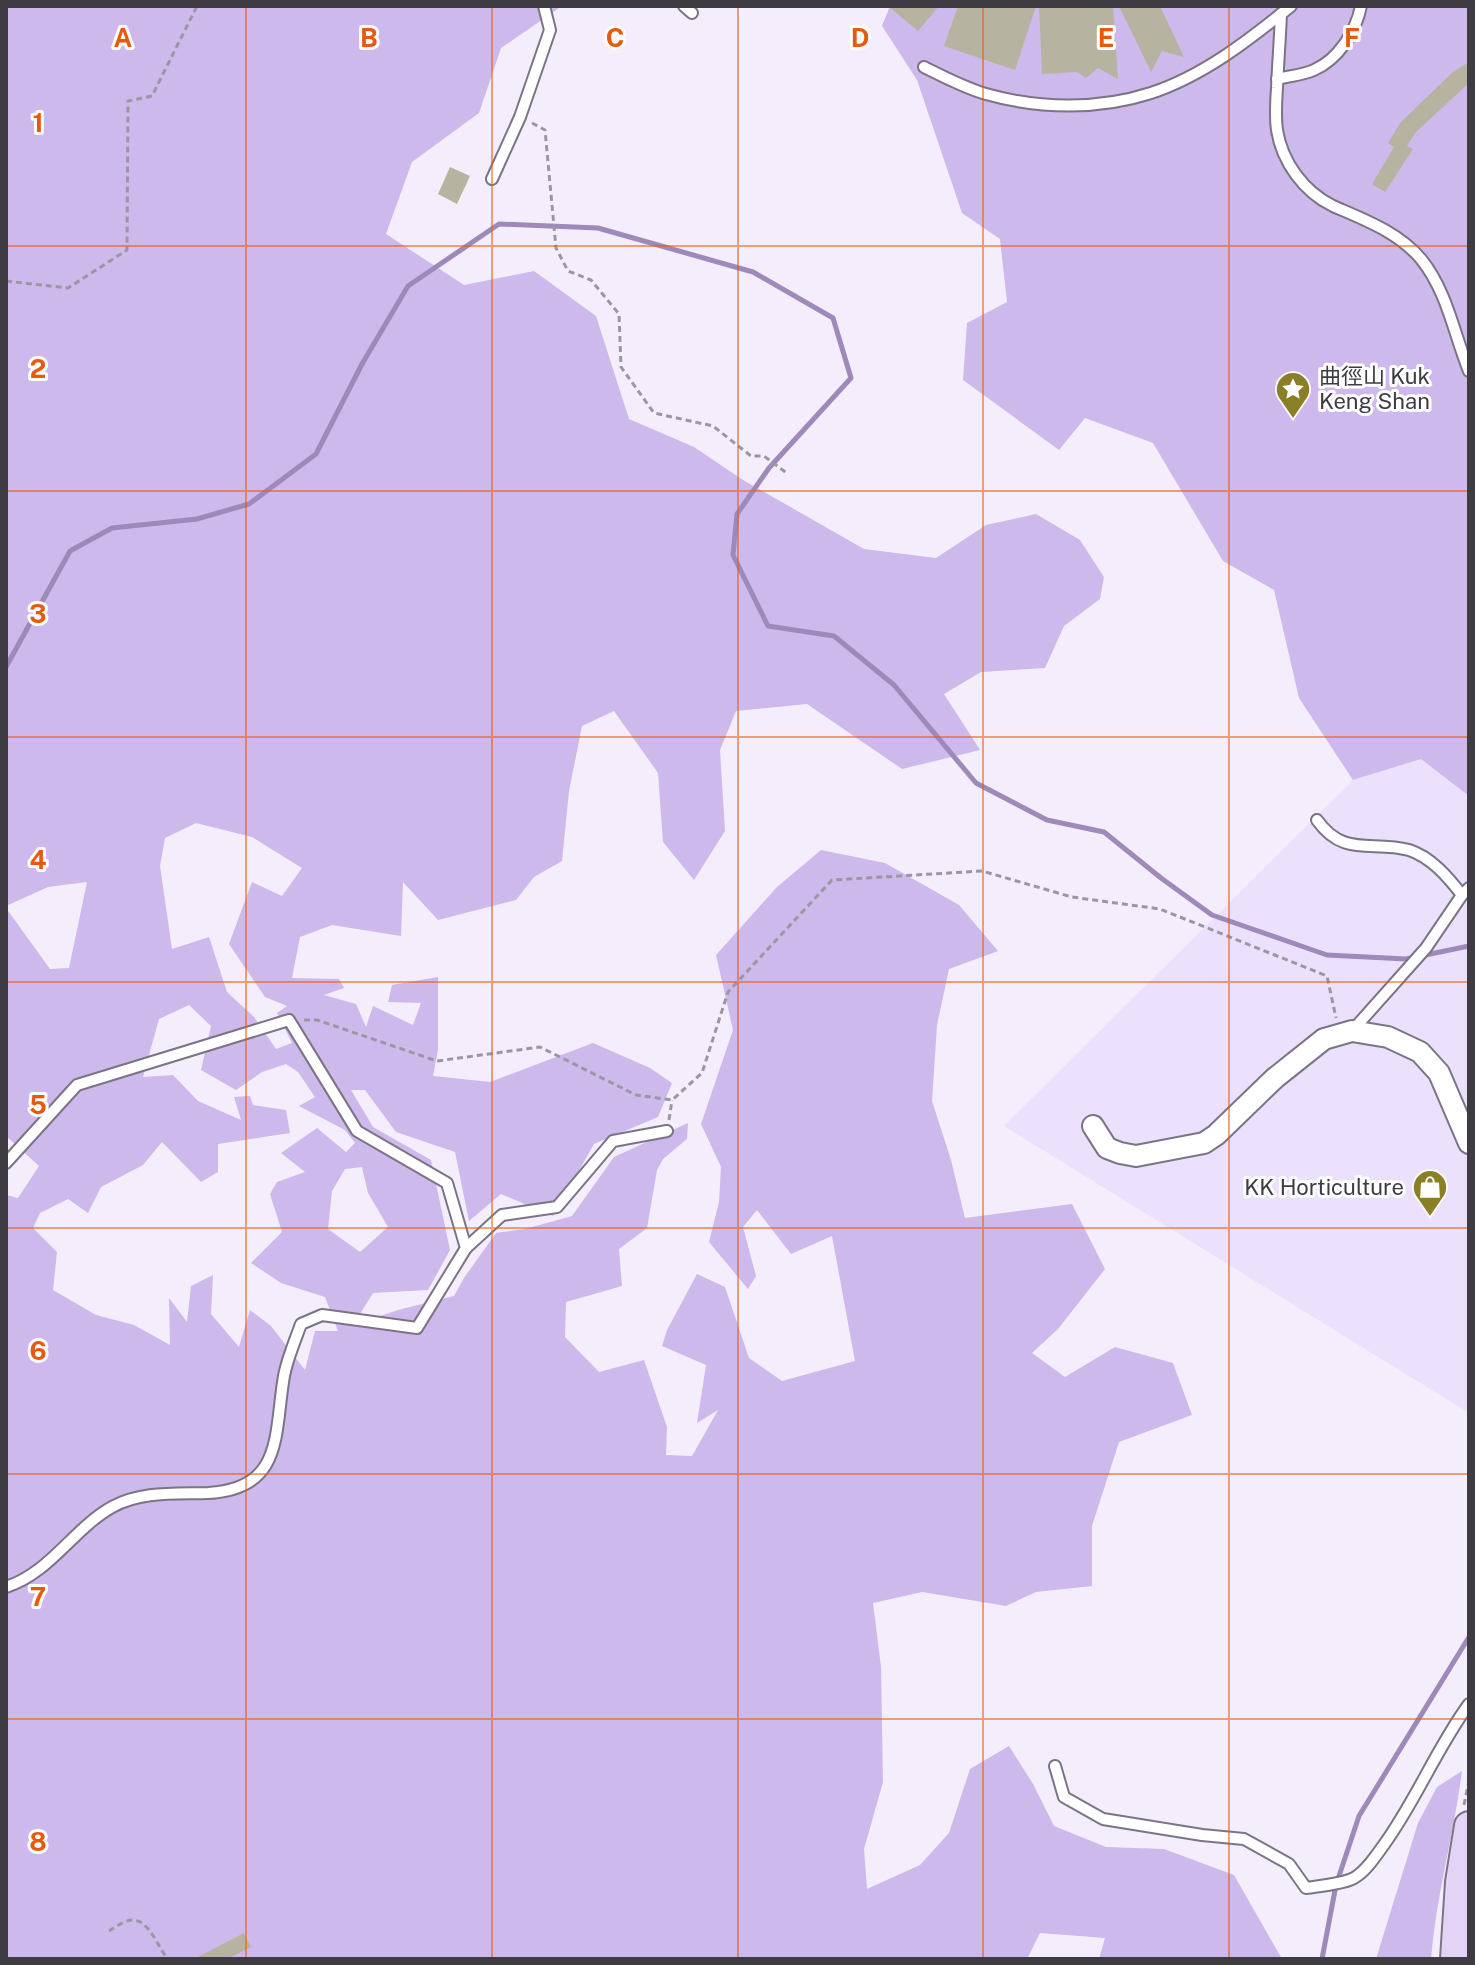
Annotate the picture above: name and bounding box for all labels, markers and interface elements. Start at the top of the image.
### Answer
text: A [114,22,133,53]
text: B [360,22,378,53]
text: C [606,22,624,53]
text: D [851,22,869,53]
text: E [1098,22,1114,53]
text: F [1344,22,1360,53]
text: 1 [32,107,44,138]
text: 2 [30,353,46,384]
place label: 曲徑山 Kuk Keng Shan [1319,363,1430,414]
place icon: 曲徑山 Kuk Keng Shan [1274,370,1312,420]
text: 3 [29,598,47,629]
text: 4 [29,844,47,875]
text: 5 [29,1089,47,1120]
shop icon: KK Horticulture [1411,1168,1449,1218]
place label: KK Horticulture [1244,1174,1404,1200]
text: 6 [29,1335,47,1366]
text: 7 [30,1581,46,1612]
text: 8 [29,1826,47,1857]

